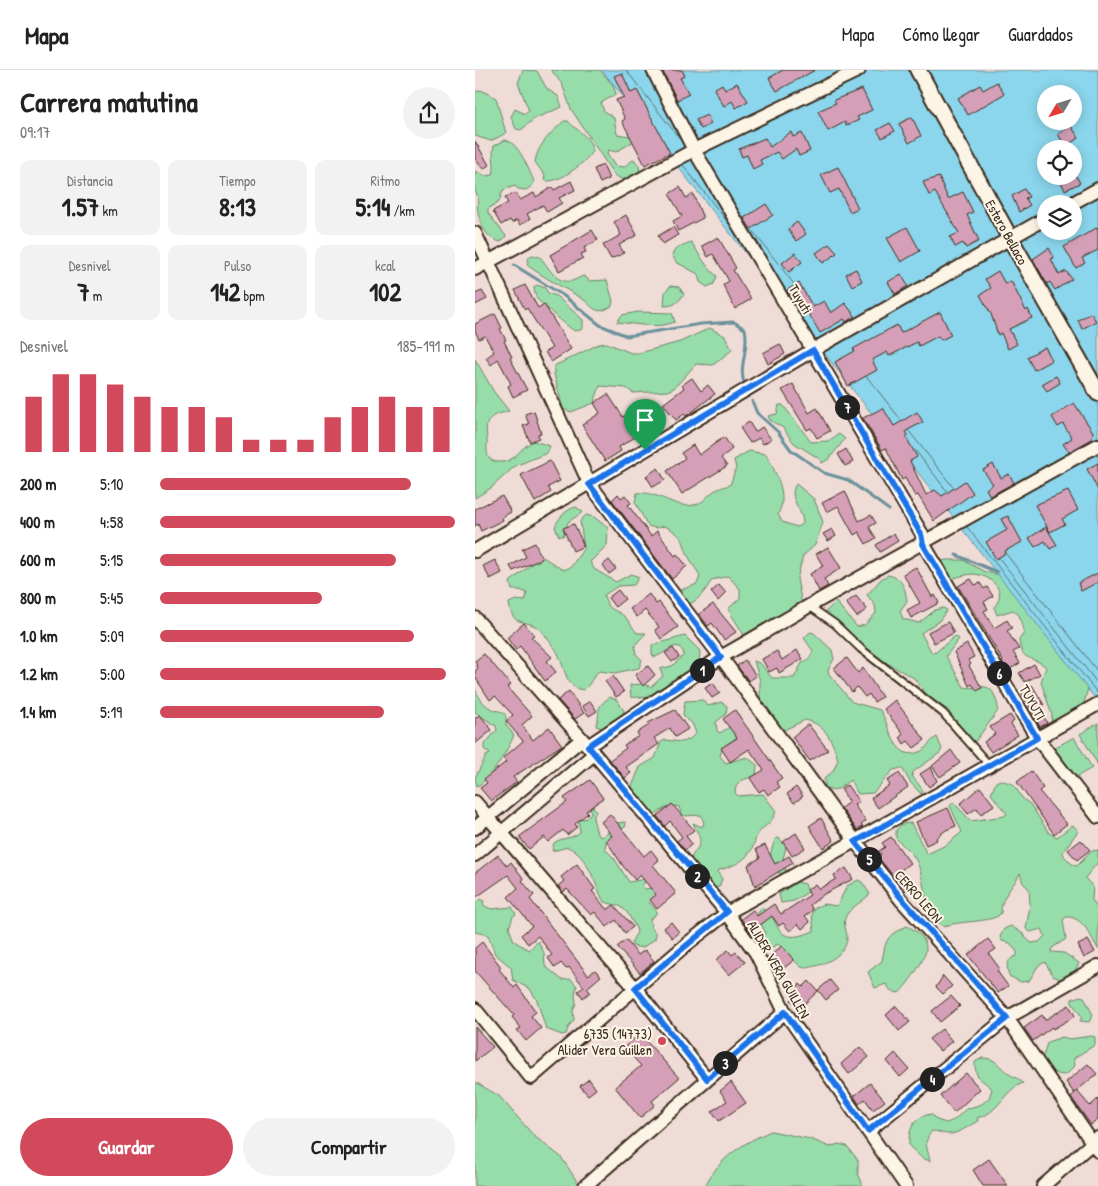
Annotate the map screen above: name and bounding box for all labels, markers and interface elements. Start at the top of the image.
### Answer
text: Mapa [25,19,68,51]
text: Mapa [842,22,874,47]
text: Cómo llegar [902,22,980,47]
text: Guardados [1008,22,1073,47]
text: Carrera matutina [20,83,198,121]
north arrow [1037,85,1083,130]
map controls [1037,85,1082,240]
button: share [403,87,455,139]
text: 09:17 [20,121,50,143]
button: locate [1037,140,1082,185]
text: Distancia [67,171,113,190]
text: Tiempo [219,171,256,190]
text: Ritmo [370,171,400,190]
text: 1.57 [62,190,99,224]
text: 8:13 [219,190,256,224]
text: 5:14 [356,190,390,224]
button: layers [1037,195,1082,240]
street label: Estero Bellaco [981,196,1033,268]
text: km [99,201,118,220]
text: /km [390,201,415,220]
text: Desnivel [69,256,111,275]
text: Pulso [224,256,251,275]
text: kcal [375,256,395,275]
text: 7 [77,275,90,309]
text: 142 [210,275,240,309]
text: 102 [369,275,401,309]
street label: Tuyuti [784,281,817,318]
text: m [90,286,102,305]
text: bpm [240,286,265,305]
text: Desnivel [20,335,68,357]
text: 185–191 m [397,335,455,357]
pin: 7 [835,394,859,420]
text: 7 [844,398,851,417]
pin [624,399,666,450]
icon: arrive [631,406,659,434]
text: 200 m [20,473,56,495]
text: 5:10 [100,473,123,495]
text: 400 m [20,511,55,533]
text: 4:58 [100,511,123,533]
text: 600 m [20,549,55,571]
text: 5:15 [100,549,123,571]
text: 800 m [20,587,56,609]
text: 5:45 [100,587,123,609]
text: 1.0 km [20,625,58,647]
text: 5:09 [100,625,124,647]
pin: 1 [689,658,715,682]
pin: 6 [987,660,1011,686]
text: 1 [700,661,705,680]
text: 1.2 km [20,663,58,685]
text: 5:00 [100,663,125,685]
text: 6 [997,664,1002,683]
street label: TUYUTI [1015,681,1051,723]
text: 1.4 km [20,701,56,723]
text: 5:19 [100,701,122,723]
pin: 5 [857,846,881,872]
text: 5 [867,850,872,869]
pin: 2 [685,864,709,888]
street label: CERRO LEON [891,866,947,926]
text: 2 [694,867,701,886]
street label: ALIDER VERA GUILLEN [743,917,815,1021]
place label: 6735 (14773) Alider Vera Guillen [558,1024,652,1059]
marker: 6735 (14773) Alider Vera Guillen [656,1035,668,1047]
pin: 3 [713,1050,737,1076]
text: 3 [722,1054,729,1073]
pin: 4 [919,1066,945,1092]
text: 4 [930,1070,935,1089]
button: Guardar [20,1118,233,1176]
button: Compartir [243,1118,455,1176]

